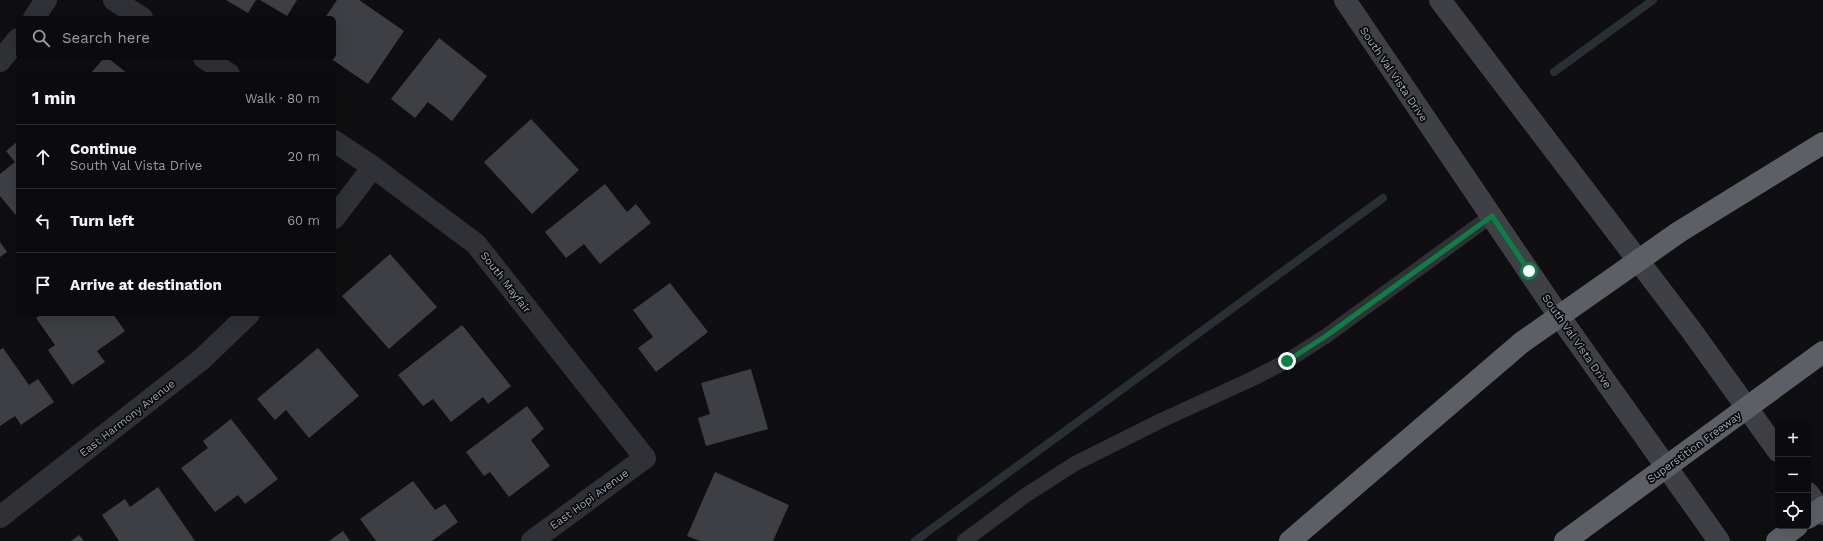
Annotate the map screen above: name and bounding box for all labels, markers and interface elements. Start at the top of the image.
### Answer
search box [16,16,336,60]
street label: South Val Vista Drive [1357,24,1430,124]
icon: search [30,27,52,49]
text: Search here [62,29,150,47]
text: 1 min [32,88,76,108]
text: Walk · 80 m [245,91,320,106]
text: Continue [70,140,137,158]
icon: ahead [32,146,54,168]
text: 20 m [288,149,320,164]
text: South Val Vista Drive [70,158,202,173]
icon: left [32,210,54,232]
text: Turn left [70,212,134,230]
text: 60 m [287,213,320,228]
street label: South Mayfair [478,249,534,316]
route start [1520,262,1538,280]
icon: arrive [32,274,54,296]
text: Arrive at destination [70,276,222,294]
street label: South Val Vista Drive [1539,292,1614,391]
route end [1278,352,1296,370]
street label: East Harmony Avenue [77,377,178,460]
street label: Superstition Freeway [1645,409,1744,486]
map controls [1775,421,1811,529]
button: + [1775,421,1811,457]
button: − [1775,457,1811,493]
street label: East Hopi Avenue [547,467,631,532]
button: locate [1775,493,1811,529]

